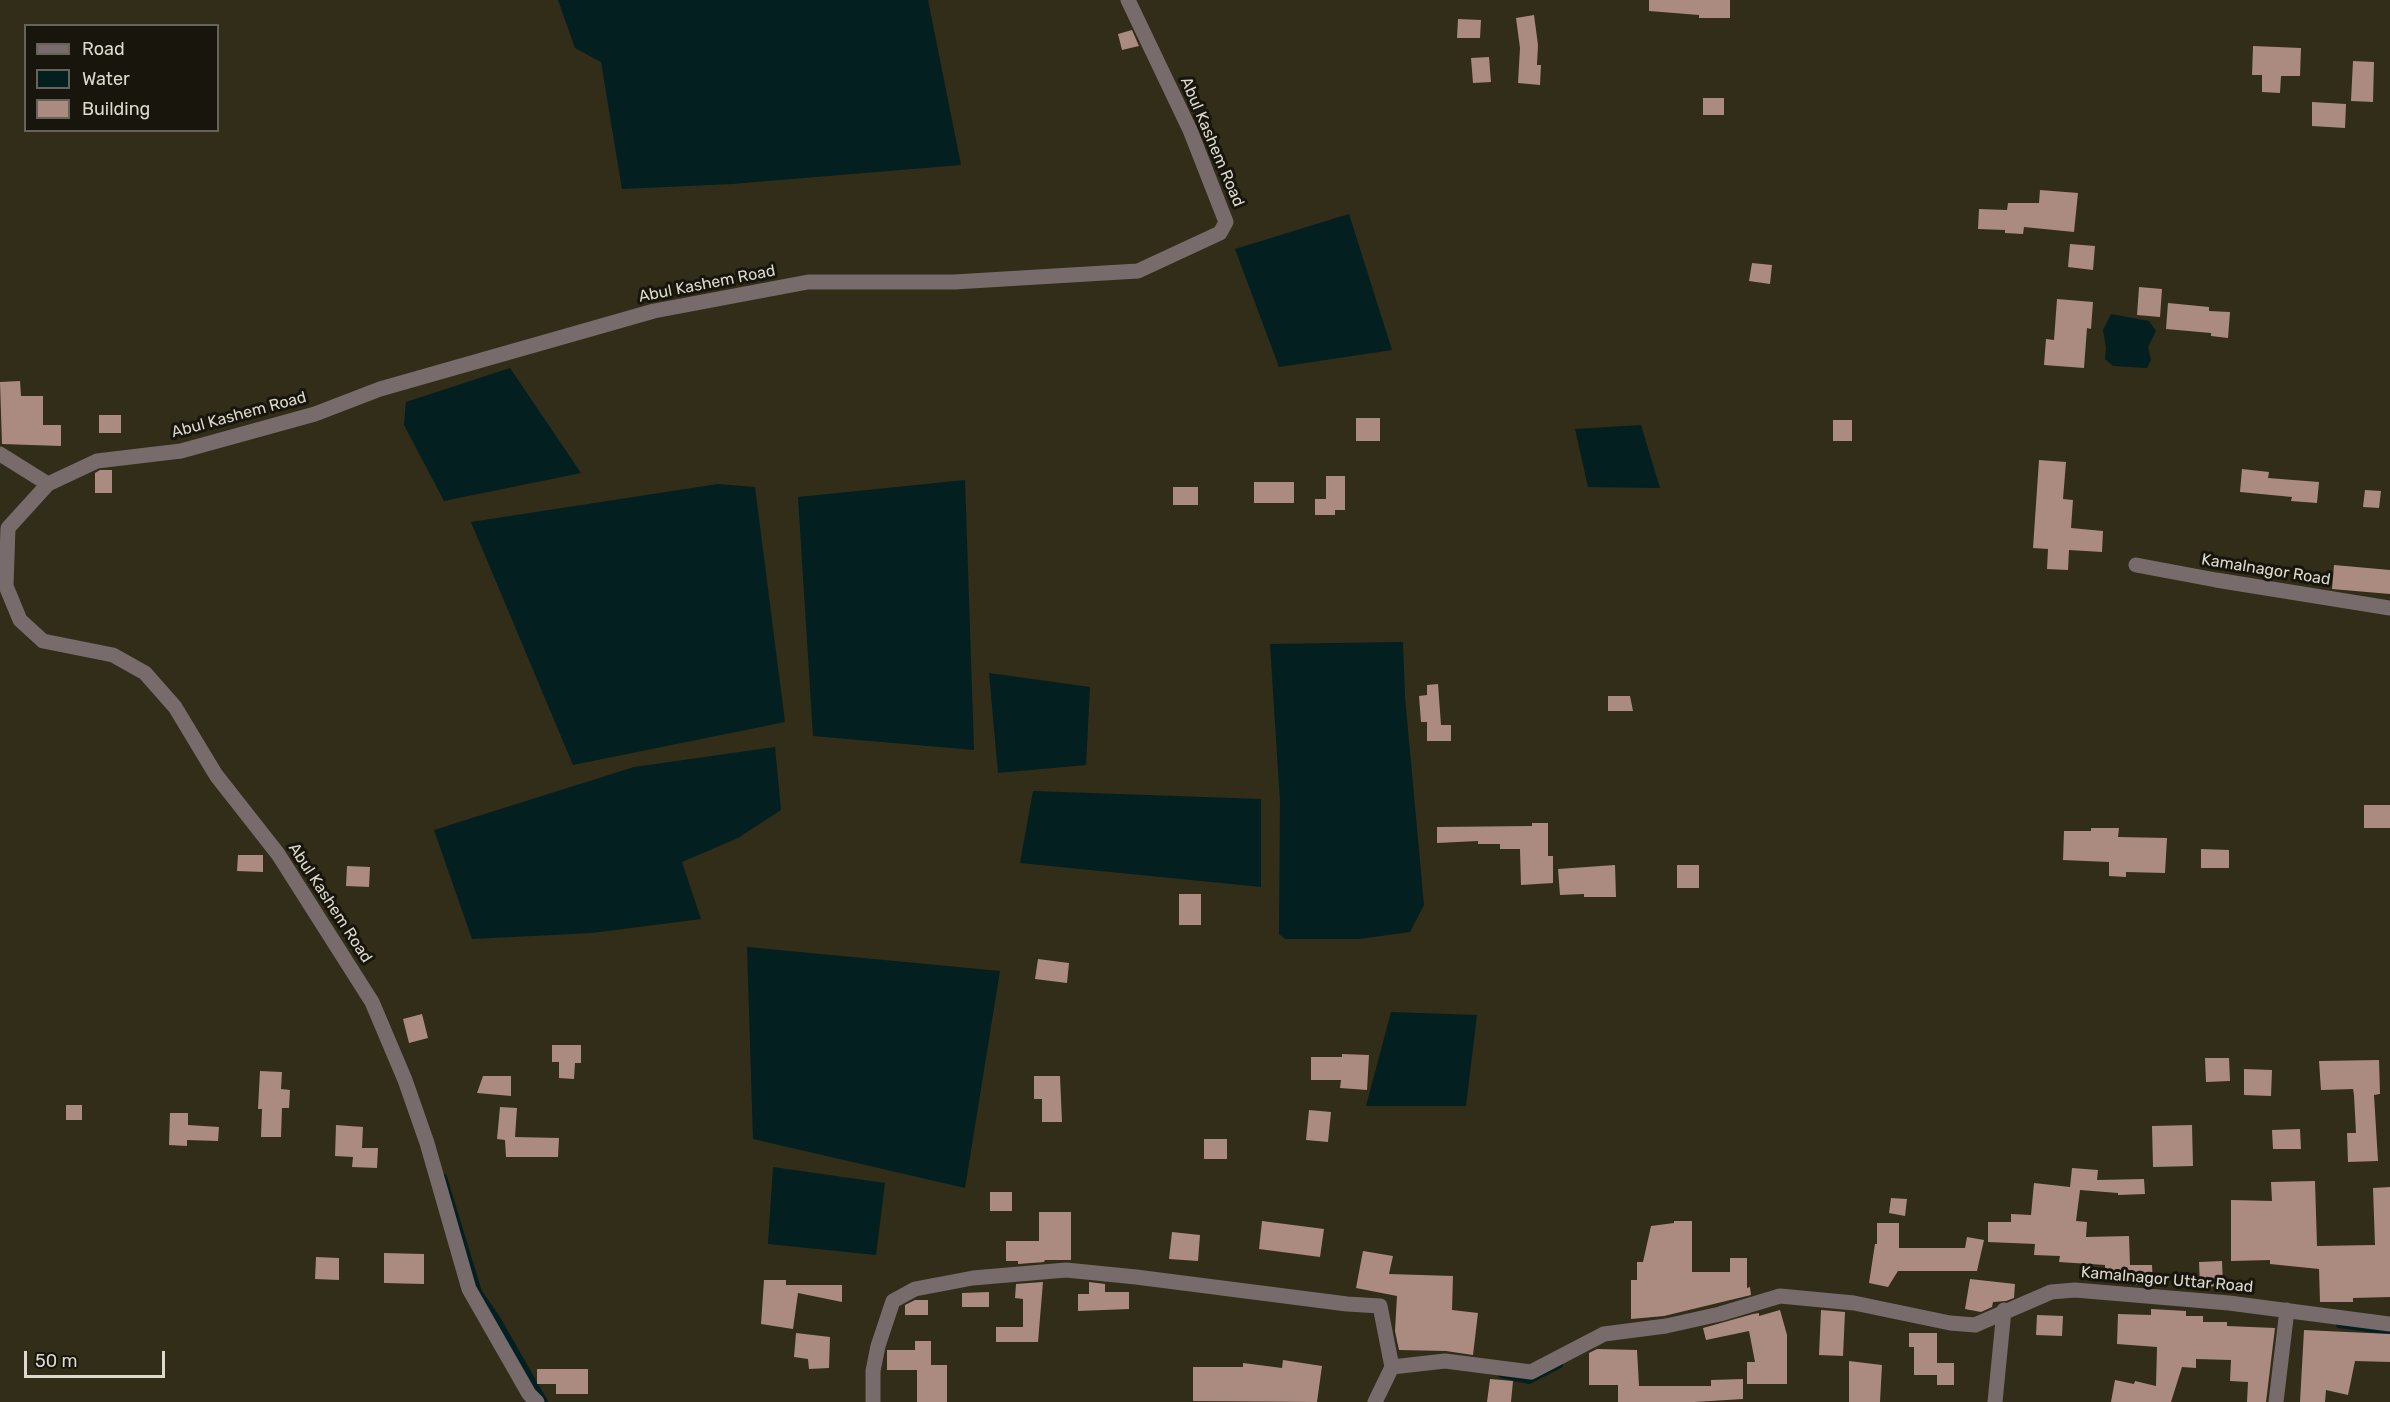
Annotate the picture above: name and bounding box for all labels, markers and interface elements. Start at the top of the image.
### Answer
legend [24,24,219,132]
text: Road [82,38,125,60]
text: Water [82,68,130,90]
street label: Abul Kashem Road [1176,74,1248,210]
text: Building [82,98,150,120]
street label: Abul Kashem Road [637,261,777,307]
street label: Abul Kashem Road [169,388,309,442]
street label: Kamalnagor Road [2200,550,2332,590]
street label: Abul Kashem Road [284,840,376,966]
street label: Kamalnagor Uttar Road [2080,1263,2254,1297]
scale bar [27,1339,168,1377]
text: 50 m [35,1350,78,1372]

